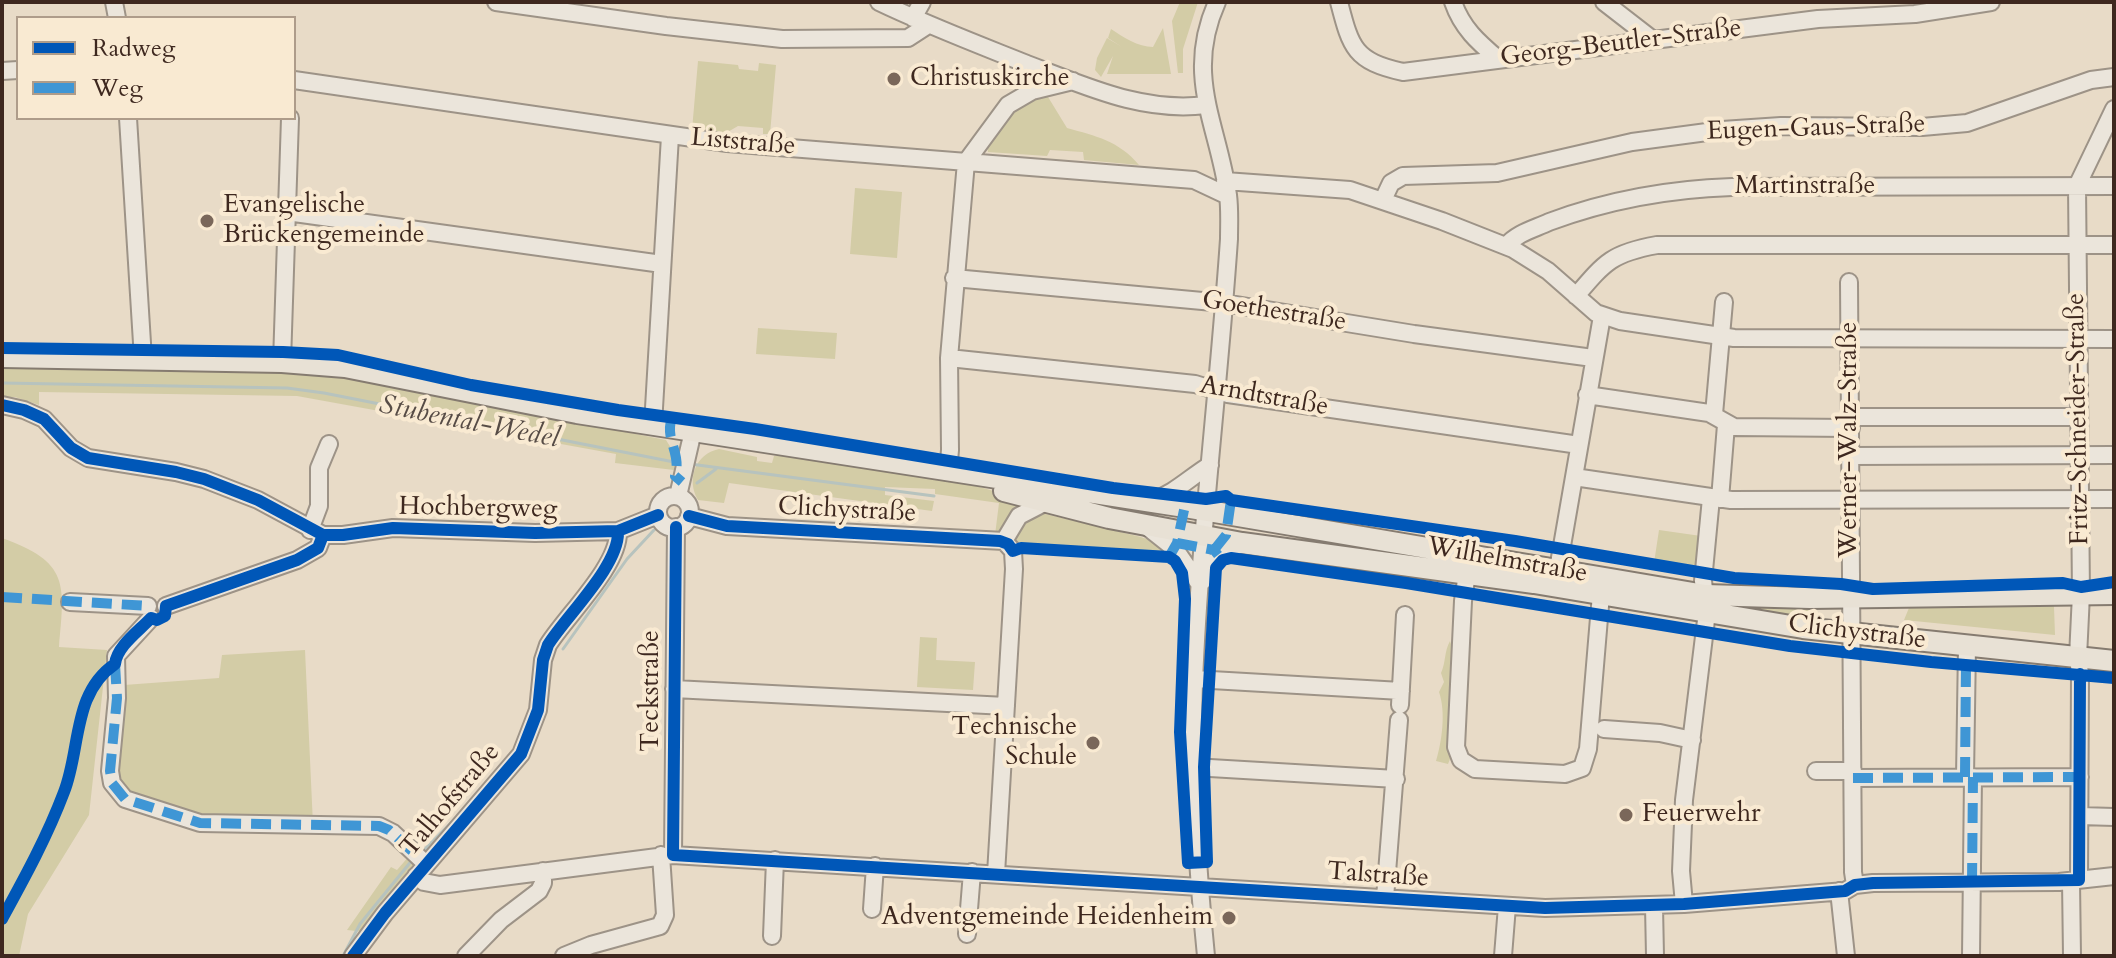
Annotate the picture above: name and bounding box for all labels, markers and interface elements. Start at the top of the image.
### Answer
street label: Georg-Beutler-Straße [1499,14,1743,74]
legend [16,16,296,120]
text: Radweg [92,32,175,65]
place label: Christuskirche [910,63,1069,95]
marker: Christuskirche [885,70,903,88]
text: Weg [92,72,143,105]
street label: Eugen-Gaus-Straße [1706,110,1926,148]
street label: Liststraße [689,123,797,163]
street label: Martinstraße [1735,171,1875,203]
place label: Evangelische Brückengemeinde [223,190,425,252]
marker: Evangelische Brückengemeinde [198,212,216,230]
street label: Goethestraße [1200,285,1348,339]
street label: Fritz-Schneider-Straße [2061,293,2097,545]
street label: Werner-Walz-Straße [1834,322,1866,558]
street label: Arndtstraße [1197,370,1331,424]
water label: Stubental-Wedel [376,389,562,457]
street label: Hochbergweg [398,492,558,526]
street label: Clichystraße [777,492,917,530]
street label: Wilhelmstraße [1424,532,1590,590]
street label: Clichystraße [1786,609,1928,657]
street label: Teckstraße [636,630,668,752]
place label: Technische Schule [951,712,1077,774]
marker: Technische Schule [1084,734,1102,752]
street label: Talhofstraße [395,738,507,864]
place label: Feuerwehr [1642,799,1761,831]
marker: Feuerwehr [1617,806,1635,824]
street label: Talstraße [1326,857,1430,895]
place label: Adventgemeinde Heidenheim [881,902,1213,934]
marker: Adventgemeinde Heidenheim [1220,909,1238,927]

